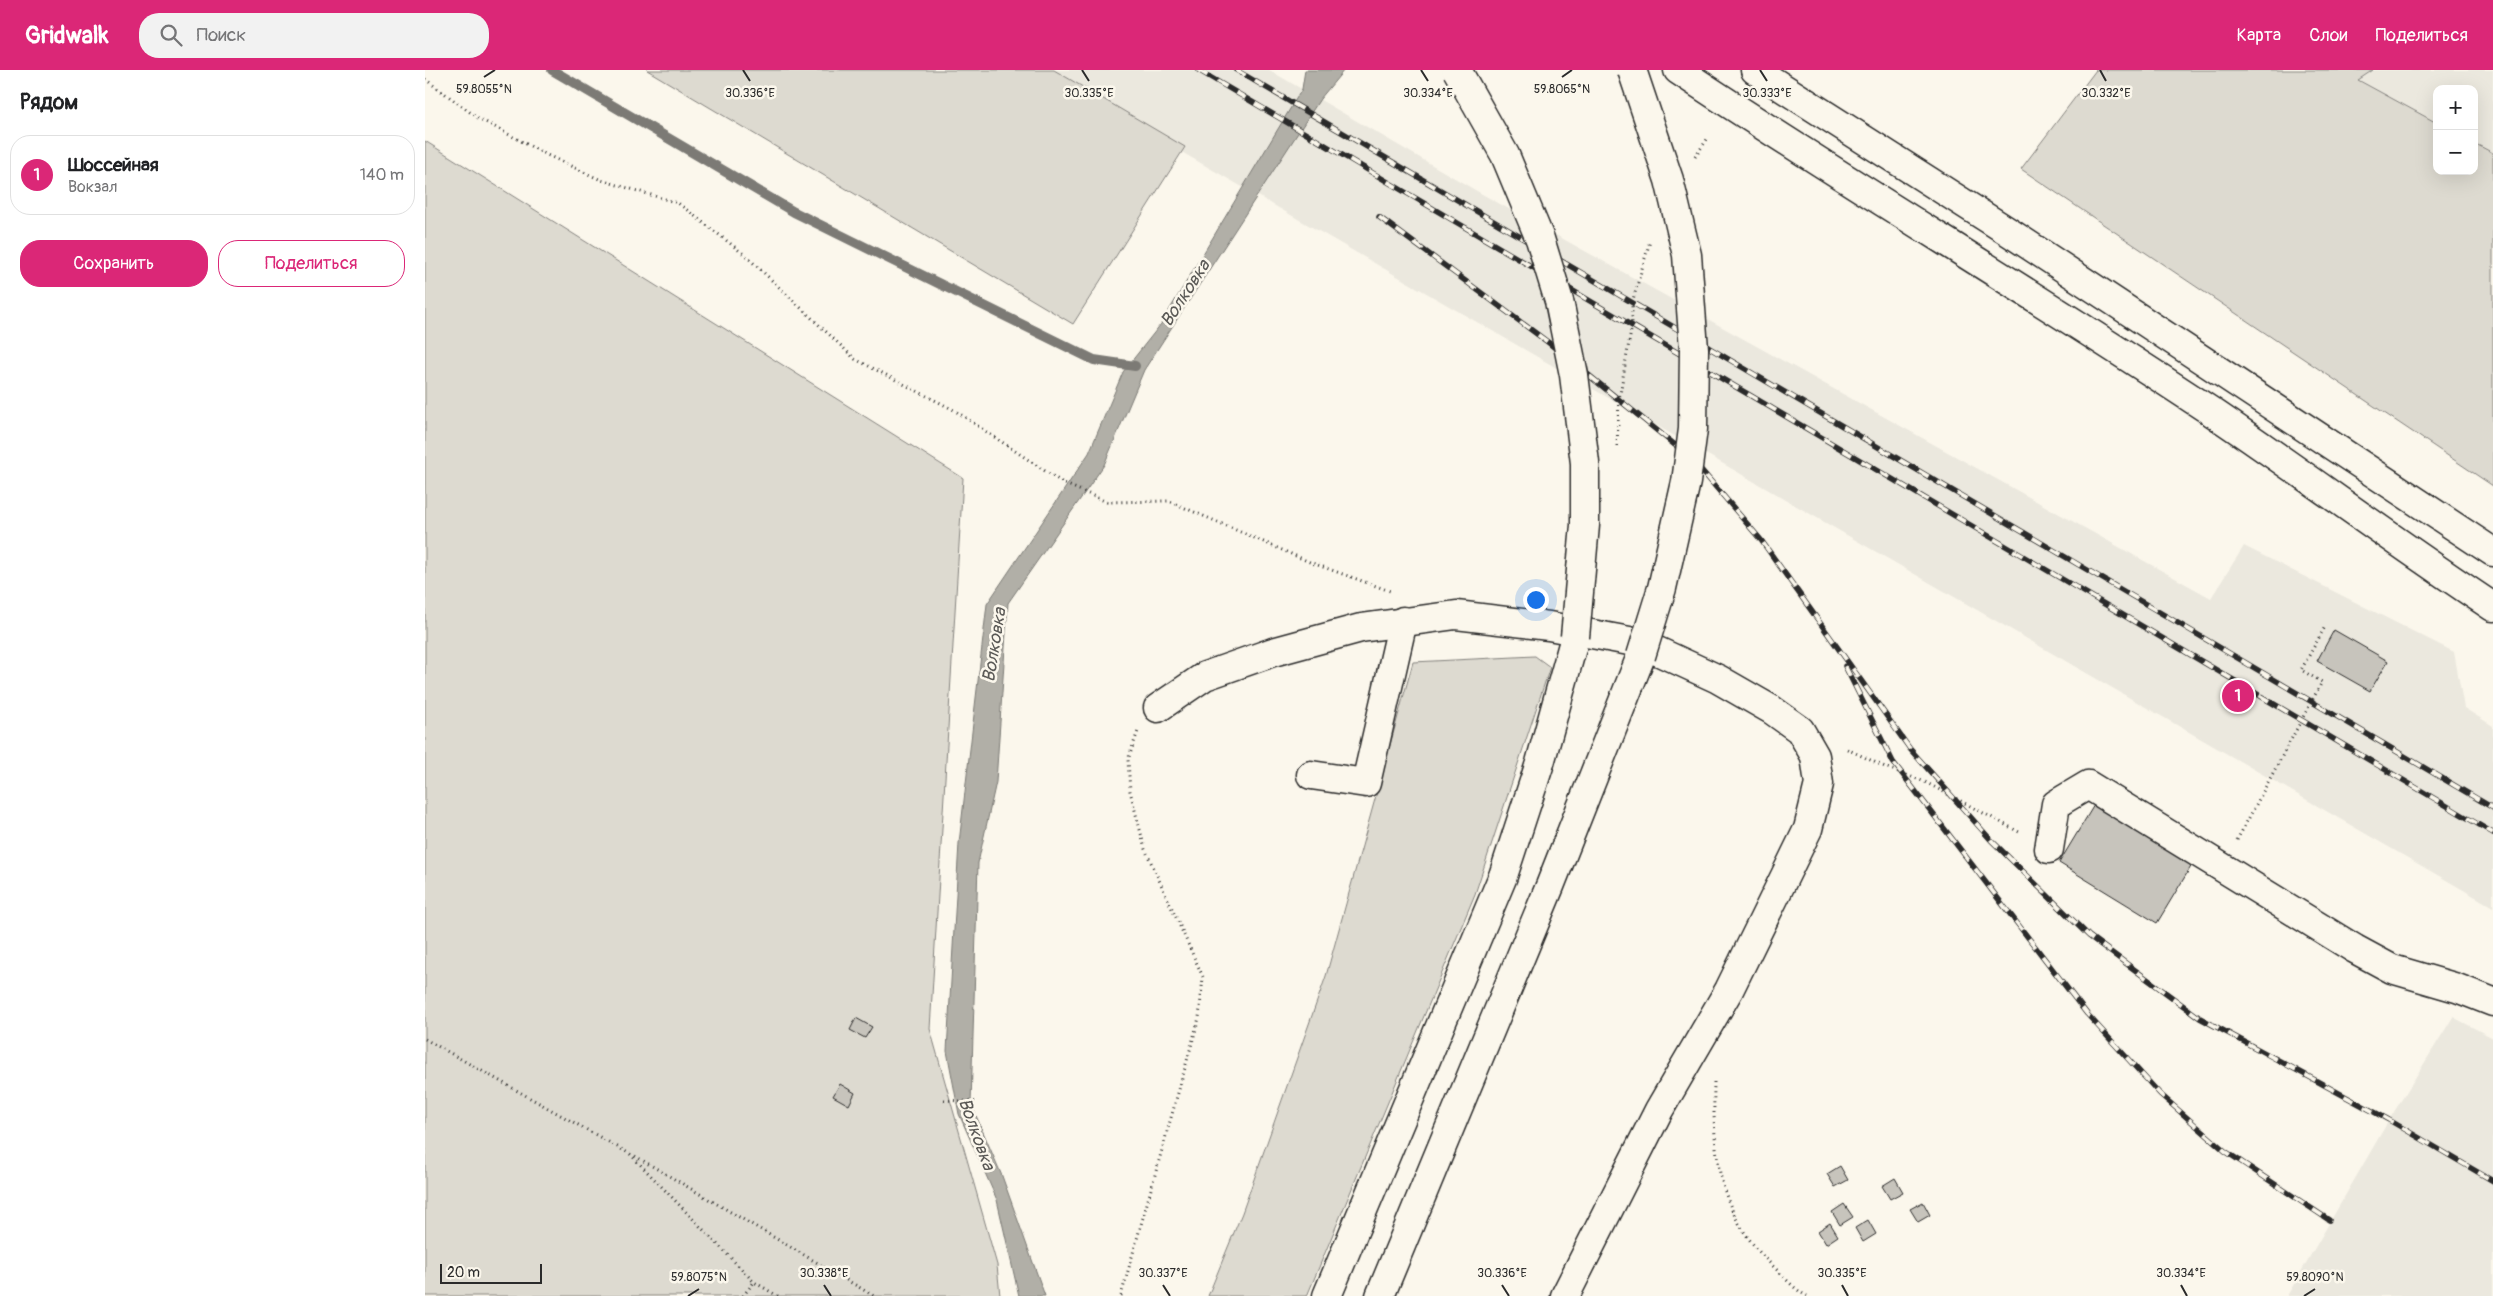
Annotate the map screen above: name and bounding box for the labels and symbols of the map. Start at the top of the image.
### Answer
text: 59.8055°N [456,82,512,97]
text: 59.8065°N [1534,82,1590,97]
text: 30.336°E [725,86,775,101]
text: 30.335°E [1065,86,1113,101]
text: 30.334°E [1403,86,1453,101]
text: 30.333°E [1742,86,1792,101]
text: 30.332°E [2081,86,2131,101]
water label: Волковка [1155,254,1216,331]
your location [1523,587,1549,613]
water label: Волковка [977,605,1012,684]
pin: 1 [2222,677,2254,715]
water label: Волковка [953,1095,1001,1175]
scale bar [440,1261,543,1284]
text: 30.338°E [800,1266,848,1281]
text: 30.337°E [1139,1266,1187,1281]
text: 30.336°E [1477,1266,1527,1281]
text: 30.335°E [1818,1266,1866,1281]
text: 30.334°E [2156,1266,2206,1281]
text: 59.8075°N [671,1270,727,1285]
text: 59.8090°N [2286,1270,2344,1285]

